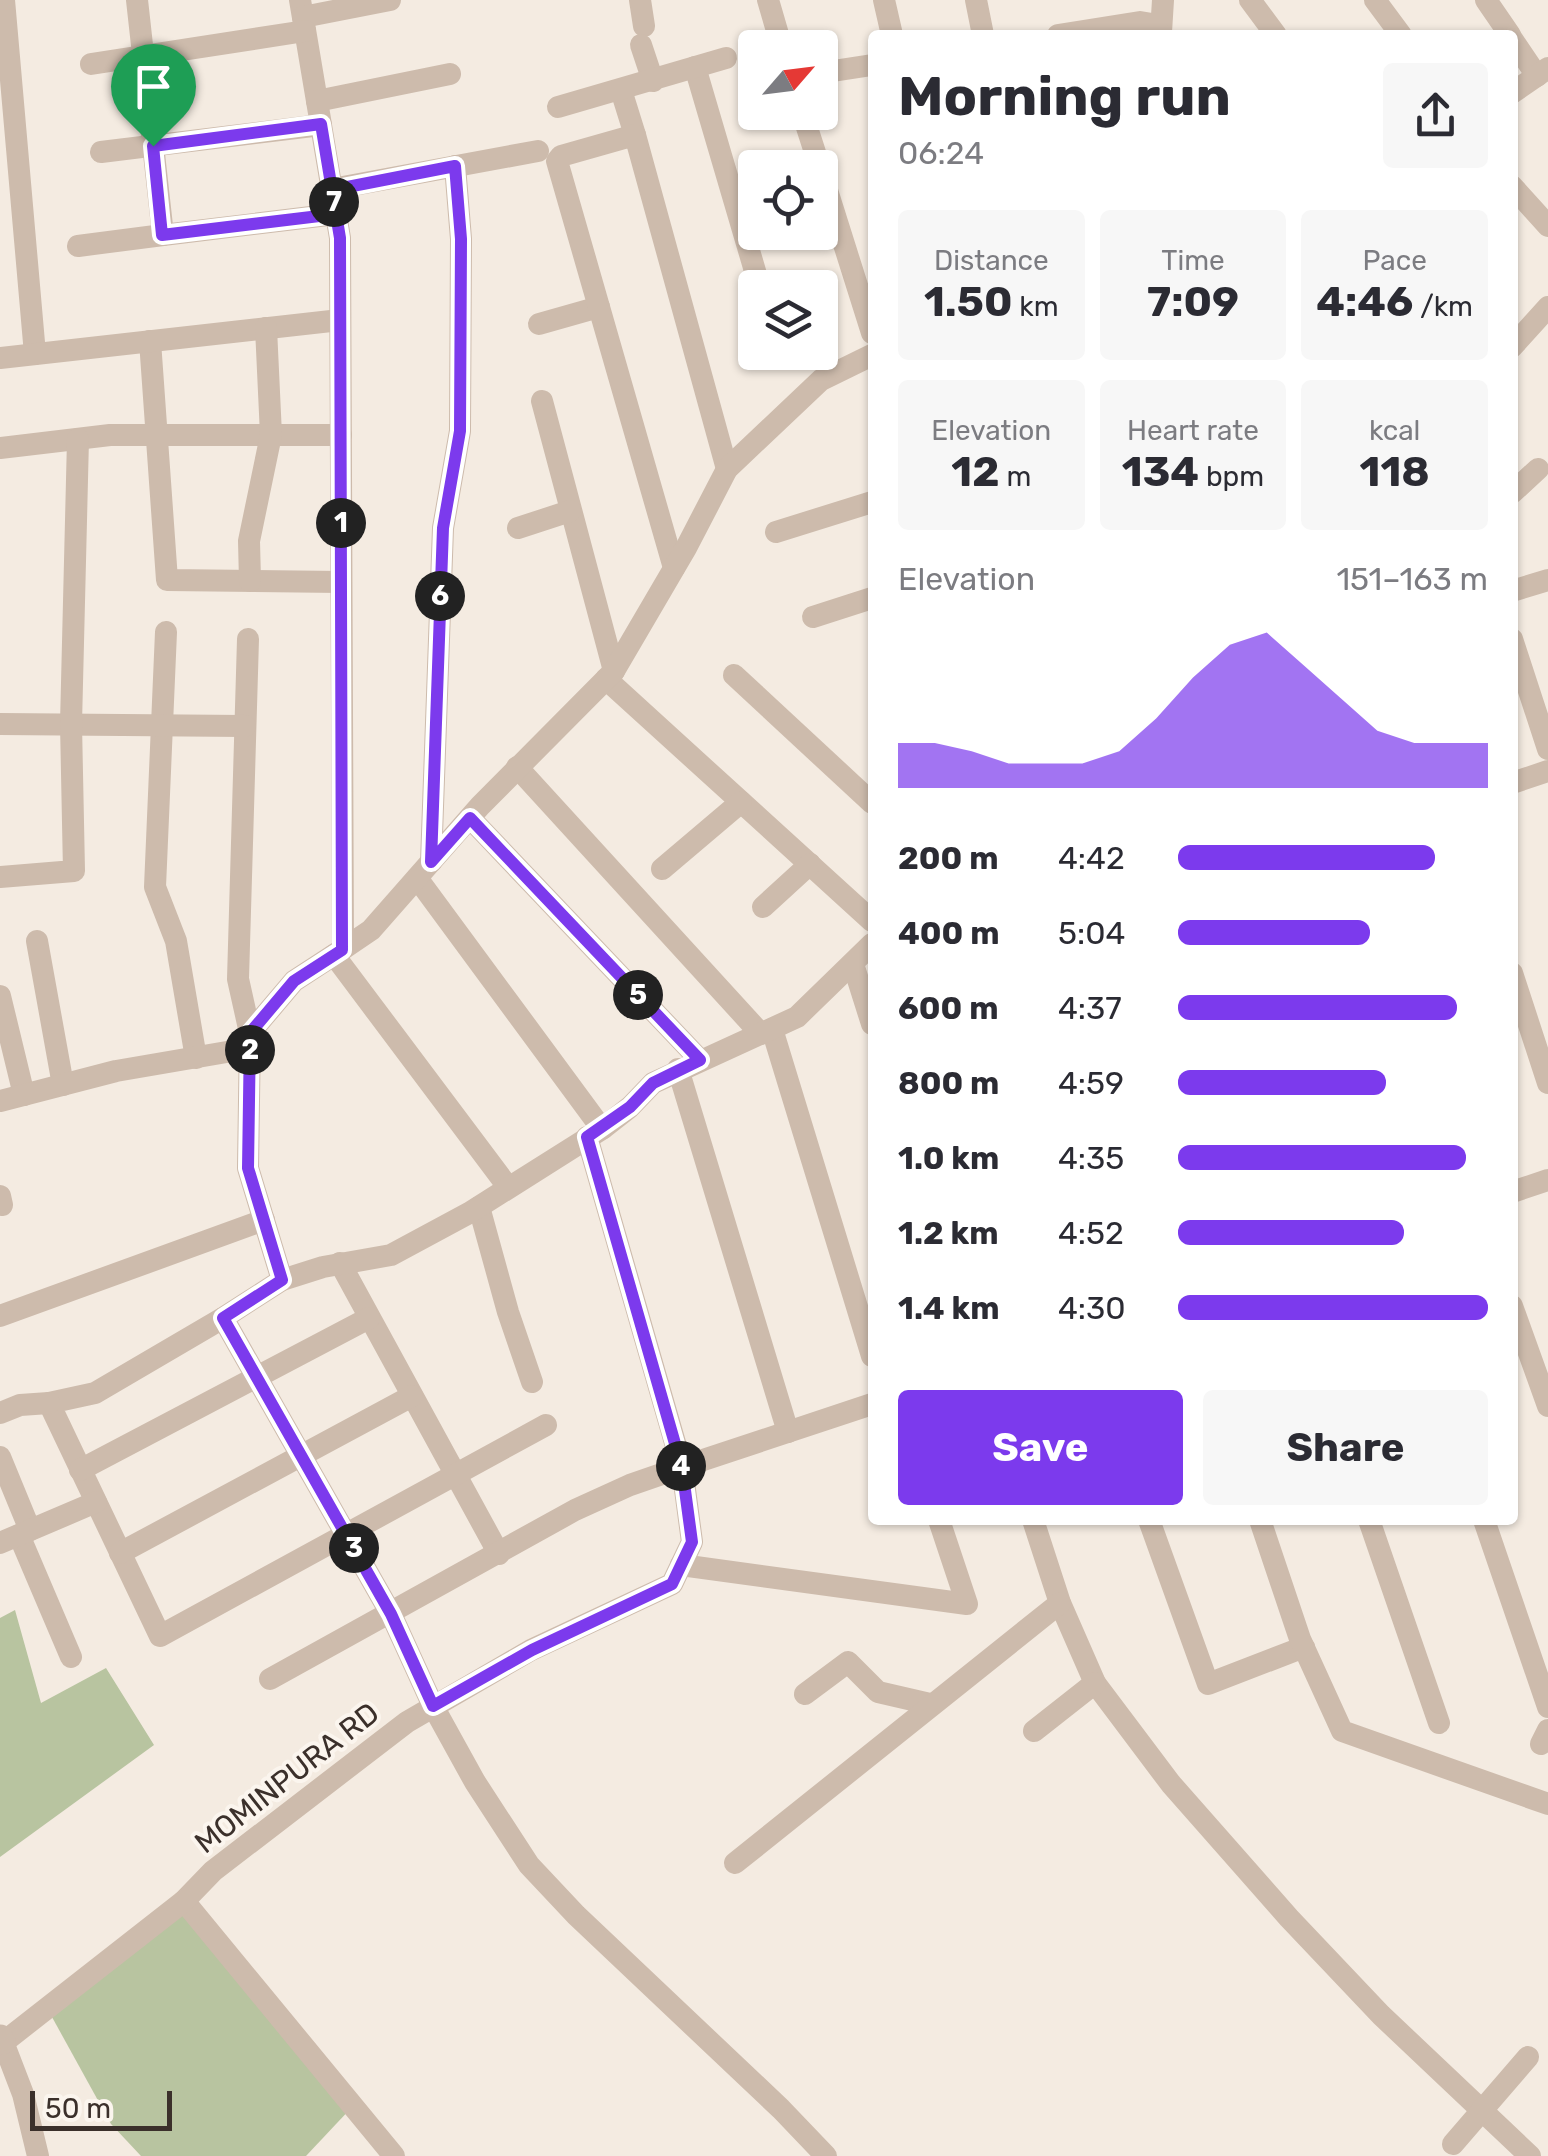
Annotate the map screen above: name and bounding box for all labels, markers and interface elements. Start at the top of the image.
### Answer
north arrow [738,30,838,130]
map controls [738,30,838,370]
pin [111,44,196,147]
icon: arrive [126,59,181,114]
button: share [1383,63,1488,168]
text: Morning run [898,64,1231,129]
text: 06:24 [898,134,984,172]
button: locate [738,150,838,250]
pin: 7 [309,177,359,227]
text: 7 [326,185,342,218]
text: Distance [934,244,1049,277]
text: Time [1161,244,1225,277]
text: Pace [1363,244,1427,277]
button: layers [738,270,838,370]
text: 1.50 [924,277,1012,327]
text: 7:09 [1147,277,1239,327]
text: 4:46 [1316,277,1413,327]
text: km [1012,290,1059,323]
text: /km [1413,290,1473,323]
text: Elevation [931,414,1051,447]
text: Heart rate [1127,414,1259,447]
text: kcal [1369,414,1420,447]
text: 12 [951,447,1000,497]
text: 134 [1122,447,1199,497]
text: 118 [1360,447,1430,497]
text: m [1000,460,1031,493]
text: bpm [1199,460,1264,493]
pin: 1 [316,498,366,548]
text: 1 [334,506,348,539]
text: Elevation [898,560,1035,598]
text: 151–163 m [1336,560,1488,598]
pin: 6 [415,571,465,621]
text: 6 [431,579,449,612]
text: 200 m [898,839,998,877]
text: 4:42 [1058,839,1125,877]
text: 400 m [898,914,1000,952]
text: 5:04 [1058,914,1125,952]
pin: 5 [613,970,663,1020]
text: 5 [629,978,647,1011]
text: 600 m [898,989,998,1027]
text: 4:37 [1058,989,1122,1027]
pin: 2 [225,1025,275,1075]
text: 2 [241,1033,259,1066]
text: 800 m [898,1064,999,1102]
text: 4:59 [1058,1064,1124,1102]
text: 1.0 km [898,1139,999,1177]
text: 4:35 [1058,1139,1124,1177]
text: 1.2 km [898,1214,999,1252]
text: 4:52 [1058,1214,1124,1252]
text: 1.4 km [898,1289,999,1327]
text: 4:30 [1058,1289,1126,1327]
button: Save [898,1390,1183,1505]
button: Share [1203,1390,1488,1505]
pin: 4 [656,1441,706,1491]
text: 4 [671,1449,691,1482]
pin: 3 [329,1523,379,1573]
text: 3 [345,1531,363,1564]
street label: MOMINPURA RD [188,1695,386,1861]
scale bar [30,2086,172,2130]
text: 50 m [45,2092,111,2125]

